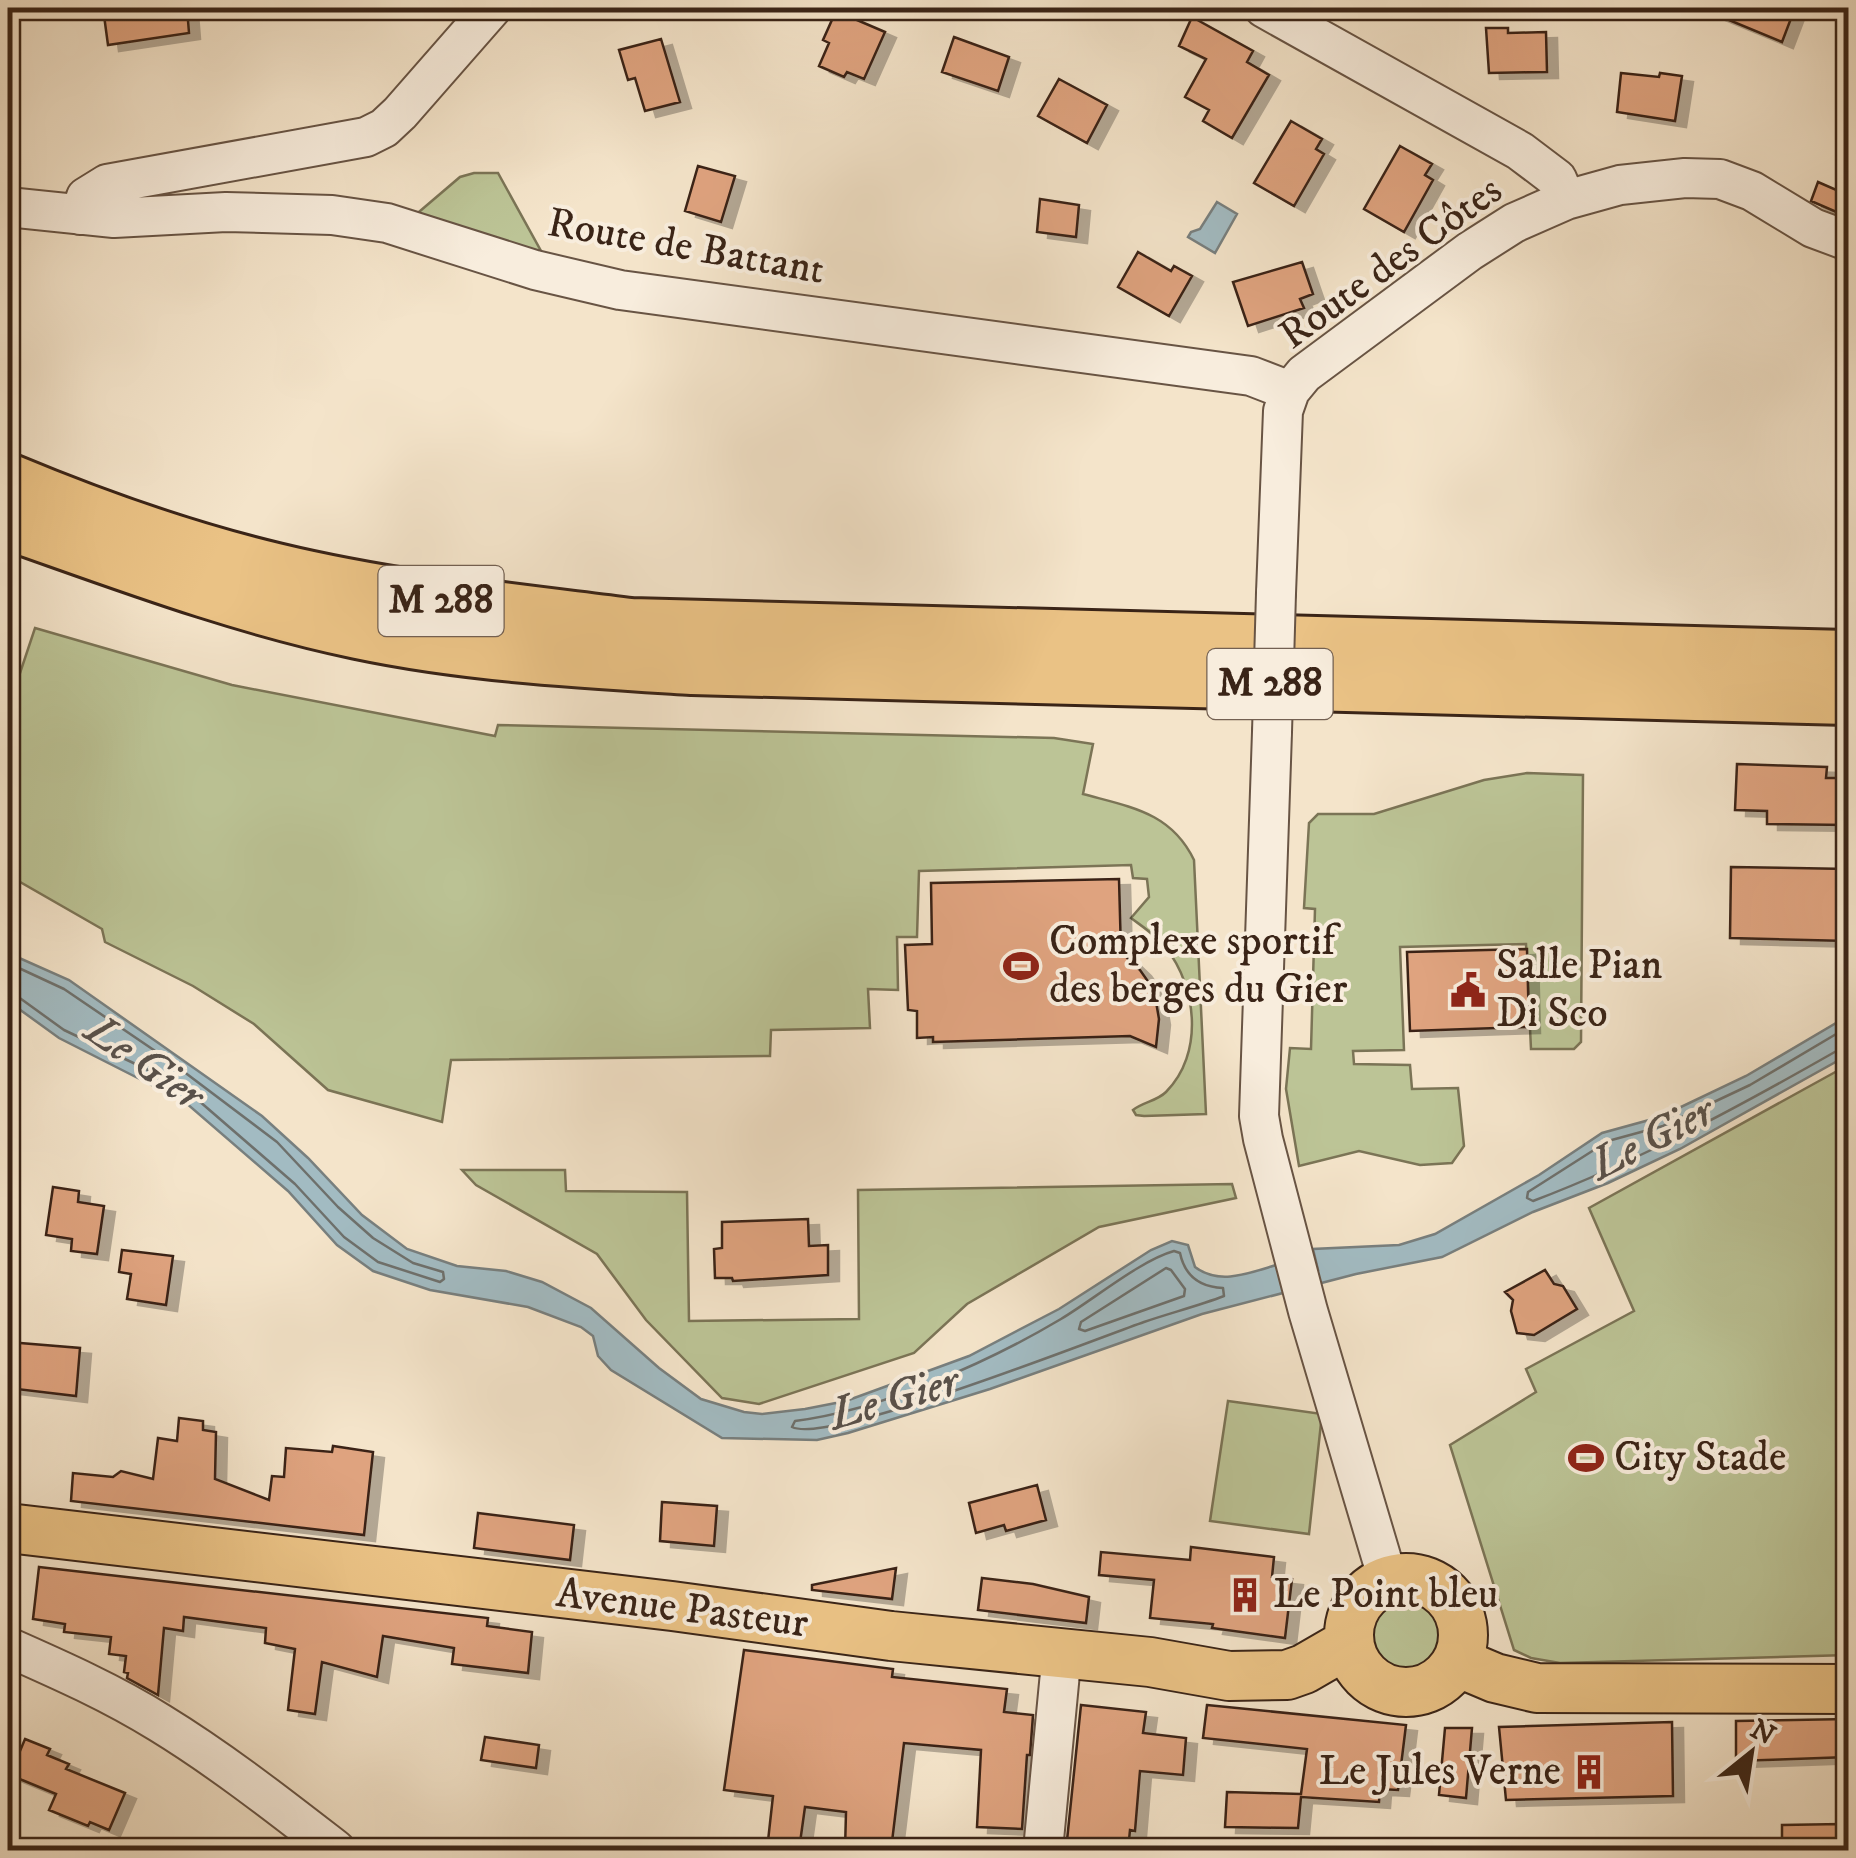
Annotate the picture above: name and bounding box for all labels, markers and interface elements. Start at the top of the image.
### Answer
street label: Route des Côtes [1269,165,1513,361]
street label: Route de Battant [544,197,828,297]
road number: M 288 [378,566,504,636]
road number: M 288 [1208,649,1332,719]
place label: Complexe sportif des berges du Gier [1049,916,1348,1016]
place label: Salle Pian Di Sco [1496,940,1662,1040]
sports icon: Complexe sportif des berges du Gier [1002,947,1040,985]
public building icon: Salle Pian Di Sco [1449,971,1487,1009]
water label: Le Gier [72,1001,216,1125]
water label: Le Gier [1578,1083,1726,1195]
water label: Le Gier [820,1353,968,1445]
place label: City Stade [1614,1432,1786,1484]
sports icon: City Stade [1567,1439,1605,1477]
street label: Avenue Pasteur [553,1568,811,1650]
place label: Le Point bleu [1273,1569,1498,1621]
building icon: Le Point bleu [1226,1576,1264,1614]
north arrow [1701,1703,1801,1803]
text: N [1744,1712,1781,1754]
place label: Le Jules Verne [1319,1746,1561,1798]
building icon: Le Jules Verne [1570,1753,1608,1791]

